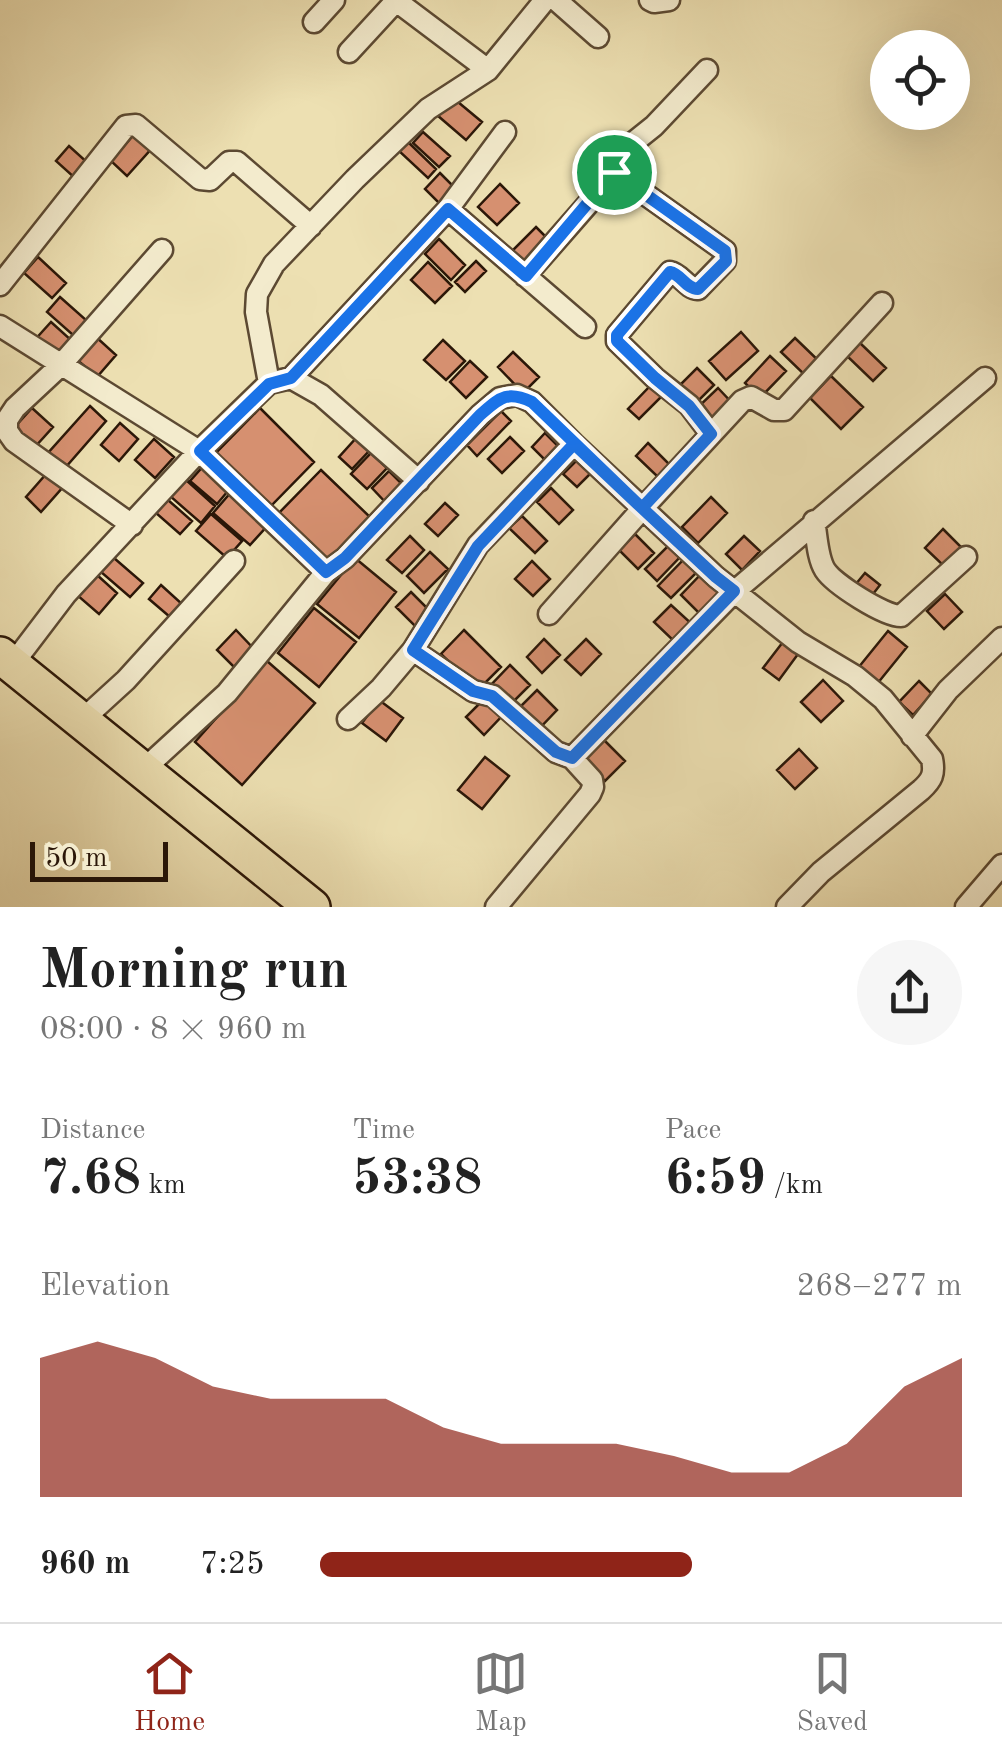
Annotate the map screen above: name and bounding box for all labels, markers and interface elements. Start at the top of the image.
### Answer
map controls [870,30,970,130]
button: locate [870,30,970,130]
pin [572,130,657,215]
icon: arrive [587,145,642,200]
scale bar [30,837,168,881]
text: 50 m [45,845,108,873]
button: share [857,940,962,1045]
text: Morning run [40,945,349,1000]
text: 08:00 · 8 × 960 m [40,1014,307,1046]
text: Distance [40,1117,145,1145]
text: Time [352,1117,415,1145]
text: Pace [665,1117,721,1145]
text: 7.68 [40,1155,141,1205]
text: 53:38 [352,1155,482,1205]
text: 6:59 [665,1155,766,1205]
text: km [141,1172,186,1200]
text: /km [766,1172,823,1200]
text: Elevation [40,1271,170,1303]
text: 268–277 m [796,1271,962,1303]
text: 960 m [40,1549,130,1581]
text: 7:25 [200,1549,265,1581]
tab: Home [134,1646,205,1741]
tab: Map [473,1646,528,1741]
tab: Saved [797,1646,868,1741]

